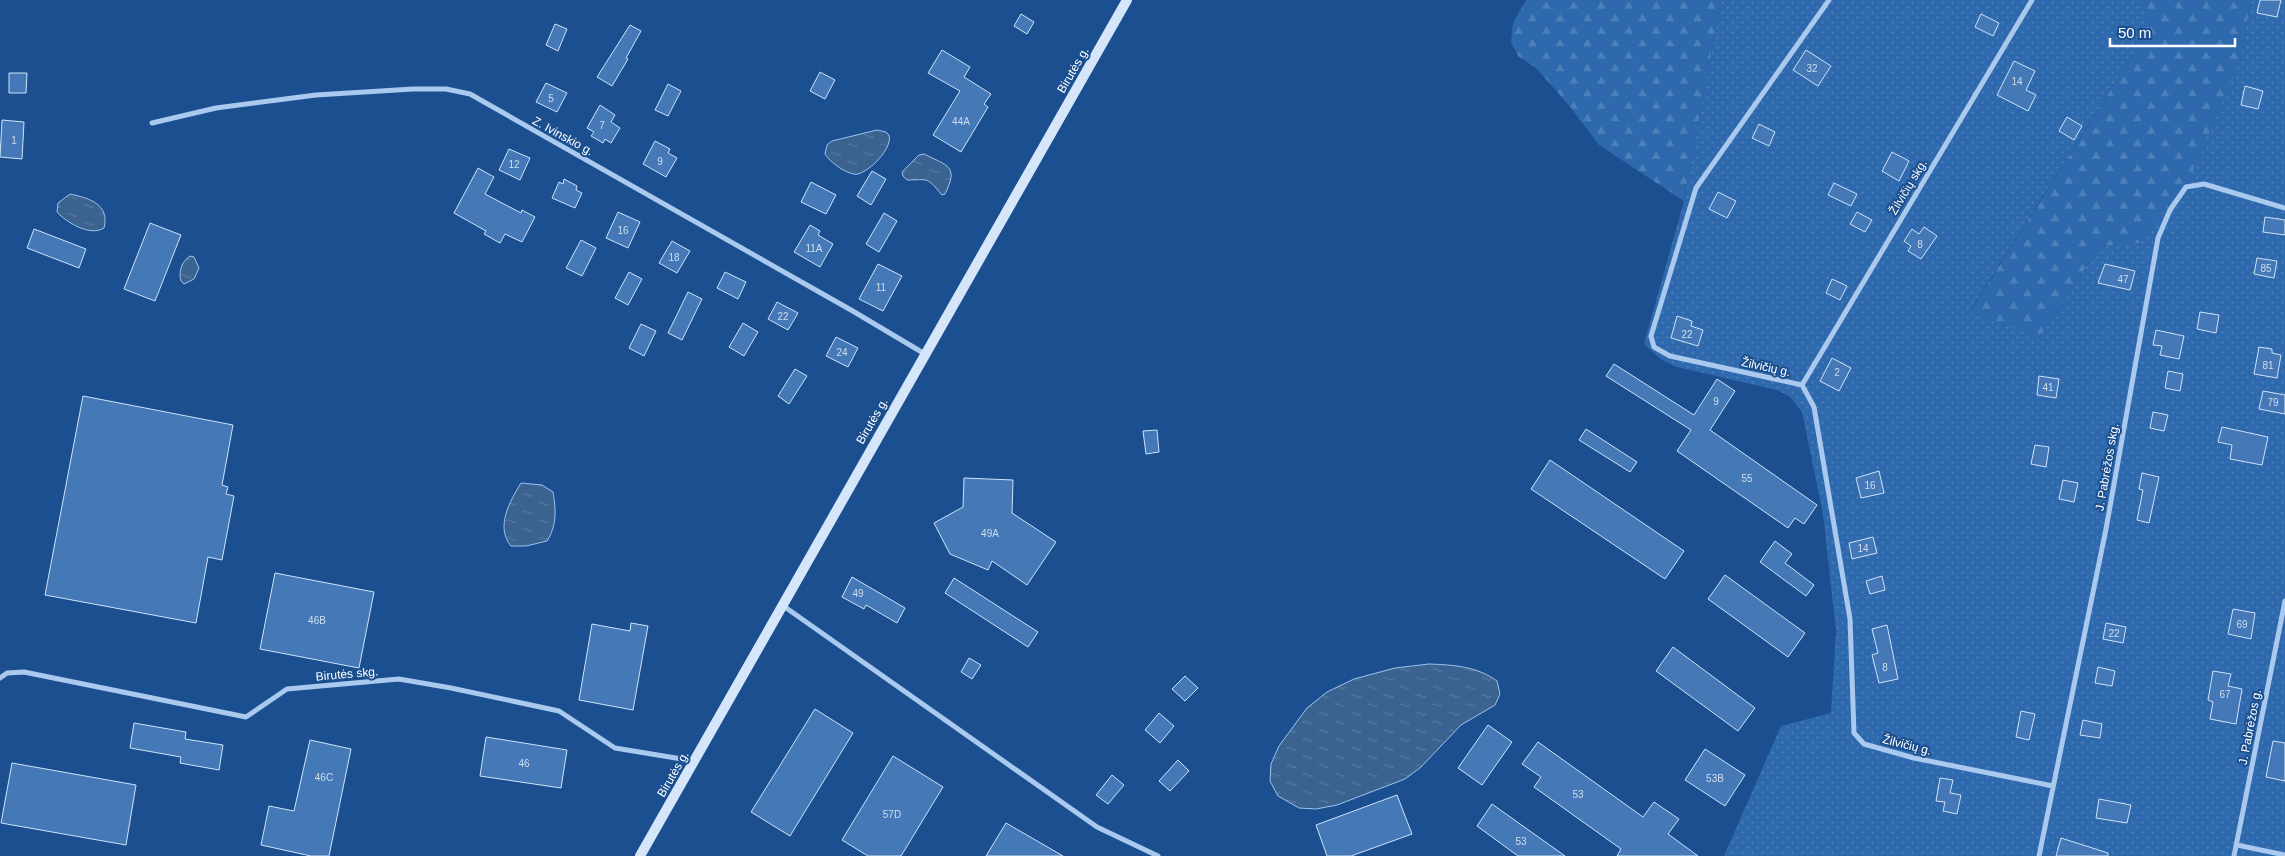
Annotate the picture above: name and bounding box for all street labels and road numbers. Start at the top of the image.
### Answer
street label: Birutės g. [1054,45,1092,95]
street label: Z. Ivinskio g. [530,114,596,158]
street label: Žilvičių skg. [1885,156,1930,217]
street label: Žilvičių g. [1740,354,1792,379]
street label: Birutės g. [853,396,891,446]
street label: J. Pabrėžos skg. [2092,422,2122,512]
street label: Birutės skg. [315,664,379,684]
street label: J. Pabrėžos g. [2236,688,2264,766]
street label: Žilvičių g. [1881,731,1933,758]
street label: Birutės g. [654,749,692,799]

